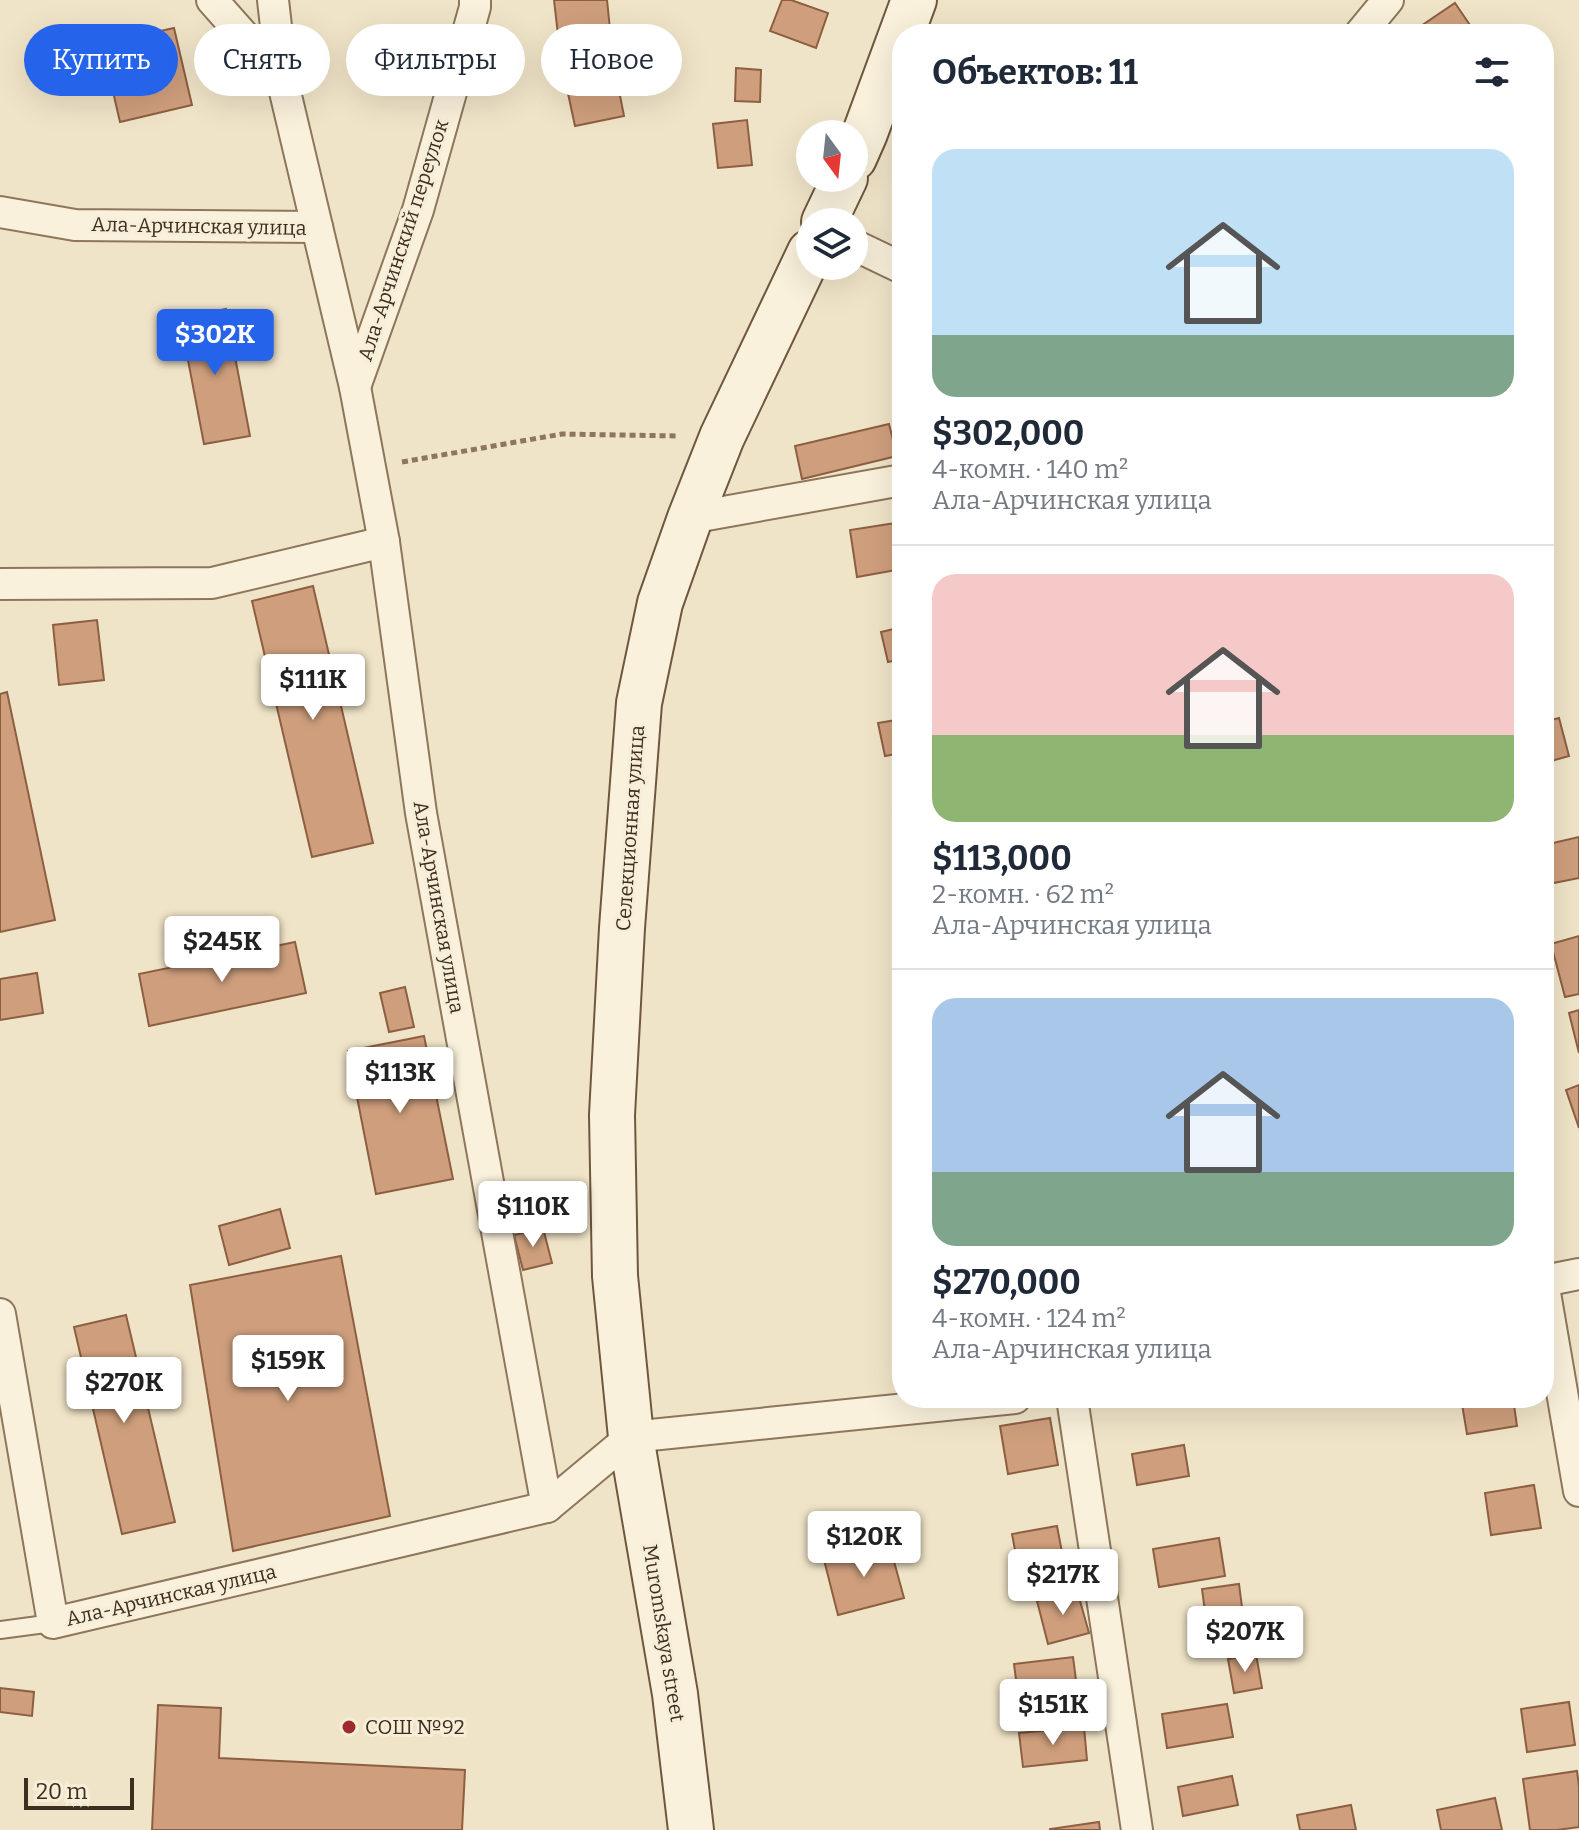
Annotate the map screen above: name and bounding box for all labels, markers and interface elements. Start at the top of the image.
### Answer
chip: Купить [24,24,178,96]
chip: Снять [194,24,330,96]
chip: Фильтры [346,24,525,96]
chip: Новое [541,24,682,96]
icon: filters [1470,50,1514,94]
text: Объектов: 11 [932,52,1138,93]
street label: Ала-Арчинский переулок [353,116,453,364]
north arrow [796,120,868,192]
map controls [796,120,868,280]
icon: home [1151,201,1295,345]
button: layers [796,208,868,280]
street label: Ала-Арчинская улица [91,212,307,240]
pin: $302K [159,309,271,377]
text: $302K [175,319,255,350]
text: $302,000 [932,413,1084,454]
text: 4-комн. · 140 m² [932,454,1128,485]
text: Ала-Арчинская улица [932,485,1212,516]
icon: home [1151,626,1295,770]
pin: $111K [257,654,369,722]
text: $111K [279,664,347,695]
street label: Селекционная улица [611,724,649,932]
street label: Ала-Арчинская улица [408,799,470,1015]
text: $113,000 [932,838,1072,879]
text: 2-комн. · 62 m² [932,879,1114,910]
text: Ала-Арчинская улица [932,910,1212,941]
pin: $245K [166,916,278,984]
text: $245K [182,926,262,957]
pin: $113K [344,1047,456,1115]
icon: home [1151,1050,1295,1194]
text: $113K [364,1057,436,1088]
pin: $110K [477,1181,589,1249]
text: $110K [496,1191,570,1222]
text: $270,000 [932,1262,1081,1303]
text: 4-комн. · 124 m² [932,1303,1126,1334]
text: Ала-Арчинская улица [932,1334,1212,1365]
pin: $159K [232,1335,344,1403]
text: $159K [251,1345,325,1376]
pin: $270K [68,1357,180,1425]
text: $270K [84,1367,164,1398]
pin: $120K [808,1511,920,1579]
text: $120K [826,1521,902,1552]
street label: Muromskaya street [638,1543,690,1723]
pin: $217K [1007,1549,1119,1617]
street label: Ала-Арчинская улица [63,1559,279,1631]
text: $217K [1026,1559,1100,1590]
pin: $207K [1189,1606,1301,1674]
text: $207K [1205,1616,1285,1647]
pin: $151K [997,1679,1109,1747]
text: $151K [1018,1689,1088,1720]
place label: СОШ №92 [365,1715,465,1739]
marker: СОШ №92 [340,1718,358,1736]
scale bar [24,1774,134,1810]
text: 20 m [36,1778,87,1805]

